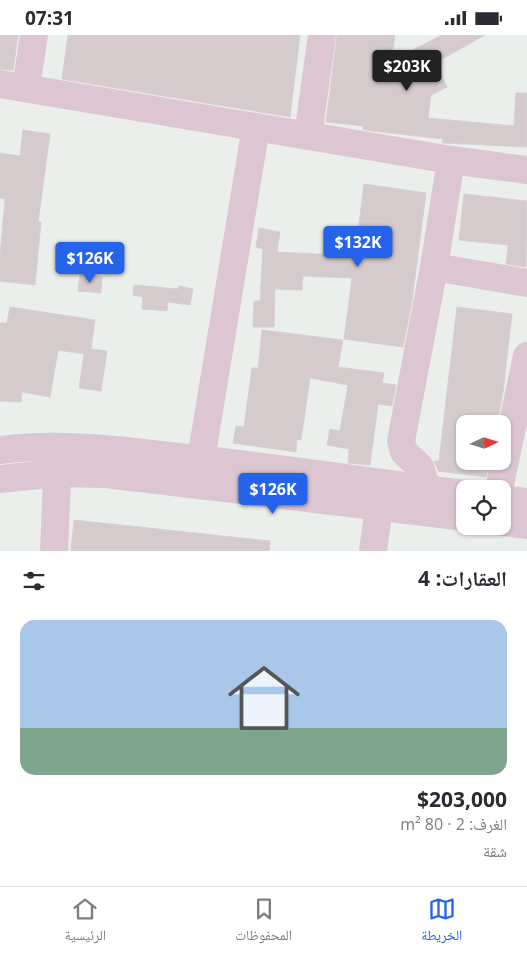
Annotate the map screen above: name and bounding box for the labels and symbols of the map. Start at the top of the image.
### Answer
pin: $203K [372,50,442,92]
pin: $132K [323,225,393,268]
pin: $126K [55,241,125,284]
north arrow [456,415,511,470]
pin: $126K [238,473,308,515]

